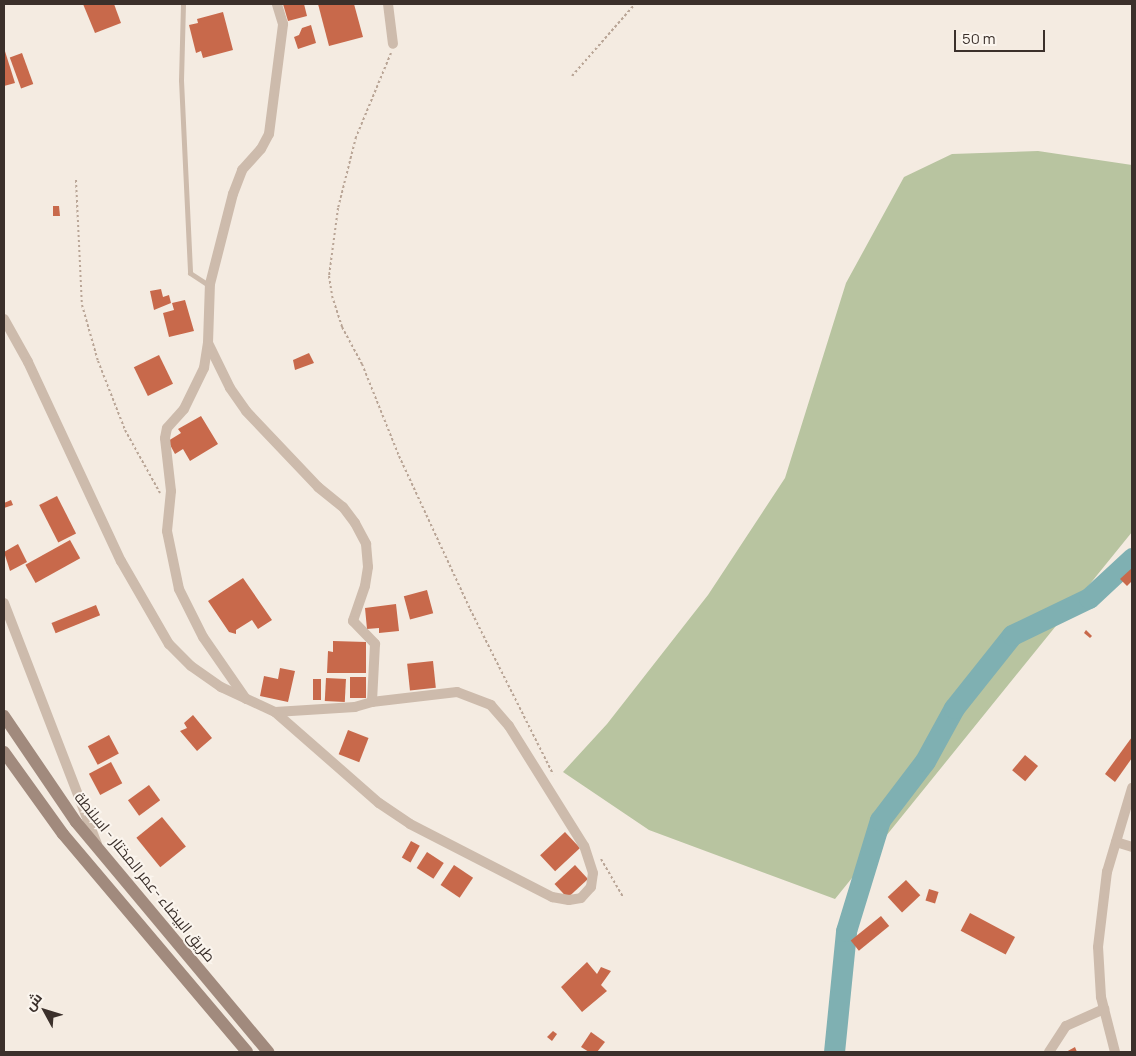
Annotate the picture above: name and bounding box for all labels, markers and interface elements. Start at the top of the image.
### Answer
scale bar [956,20,1047,52]
text: 50 m [962,28,996,49]
street label: طريق البيضاء -عمر المختار - اسلنطة [71,788,219,966]
north arrow [20,986,70,1036]
text: ش [20,988,46,1014]

